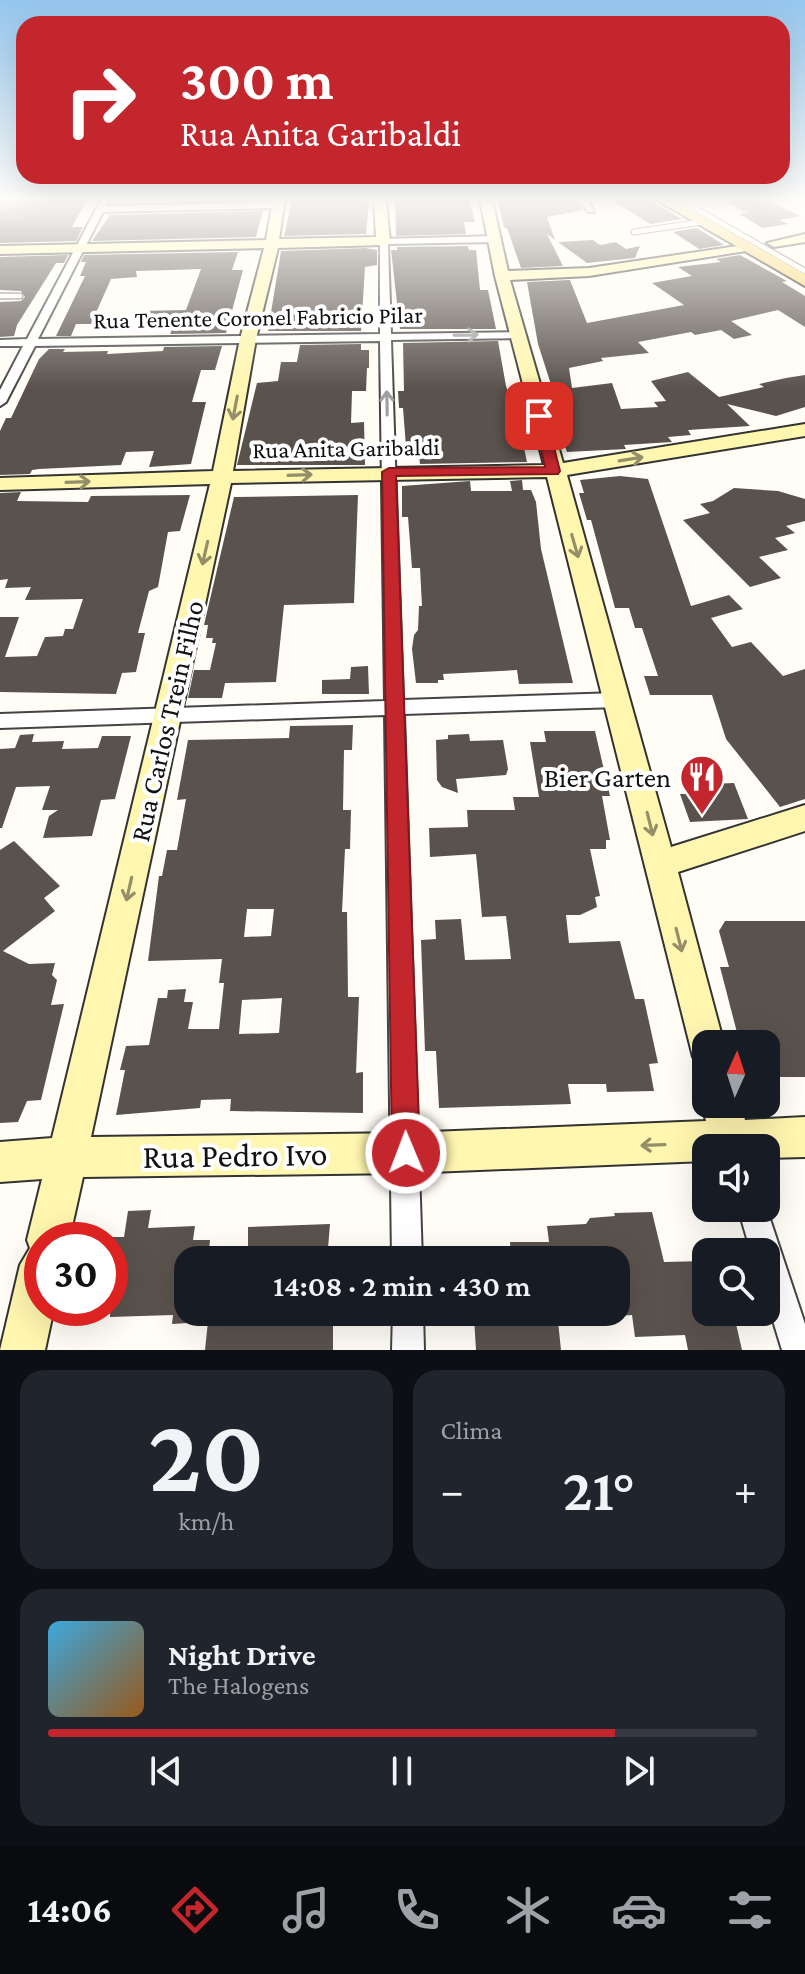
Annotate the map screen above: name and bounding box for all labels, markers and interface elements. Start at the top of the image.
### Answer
icon: right [48,48,152,152]
text: 300 m [180,49,334,111]
text: Rua Anita Garibaldi [180,114,461,154]
street label: Rua Tenente Coronel Fabricio Pilar [93,301,424,333]
one-way arrow [452,328,479,343]
pin [505,382,573,450]
one-way arrow [380,390,395,417]
icon: arrive [517,394,561,438]
one-way arrow [226,395,241,420]
street label: Rua Anita Garibaldi [252,433,440,463]
one-way arrow [617,451,643,466]
one-way arrow [286,467,313,482]
one-way arrow [64,474,91,489]
one-way arrow [568,532,583,558]
one-way arrow [197,540,212,566]
street label: Rua Carlos Trein Filho [124,597,210,845]
restaurant icon: Bier Garten [678,753,726,816]
place label: Bier Garten [544,762,671,793]
one-way arrow [643,811,658,836]
one-way arrow [121,875,136,901]
one-way arrow [673,927,688,952]
north arrow [692,1030,780,1118]
map controls [692,1030,780,1326]
position arrow [364,1111,448,1195]
button: sound [692,1134,780,1222]
street label: Rua Pedro Ivo [142,1135,328,1175]
one-way arrow [640,1137,667,1152]
speed limit sign: 30 [24,1222,128,1326]
button: search [692,1238,780,1326]
text: 14:08 · 2 min · 430 m [273,1269,531,1302]
text: 20 [148,1397,264,1512]
text: Clima [441,1416,502,1445]
text: 21° [563,1456,635,1523]
text: − [441,1466,464,1514]
text: + [734,1466,757,1514]
text: km/h [178,1507,234,1536]
text: Night Drive [168,1638,316,1671]
text: The Halogens [168,1671,309,1700]
icon: previous [144,1749,188,1793]
icon: pause [380,1749,424,1793]
icon: next [617,1749,661,1793]
icon: directions [167,1882,223,1938]
icon: music [278,1882,334,1938]
icon: phone [389,1882,445,1938]
icon: climate [500,1882,556,1938]
icon: car [611,1882,667,1938]
icon: filters [722,1882,778,1938]
text: 14:06 [27,1890,112,1930]

